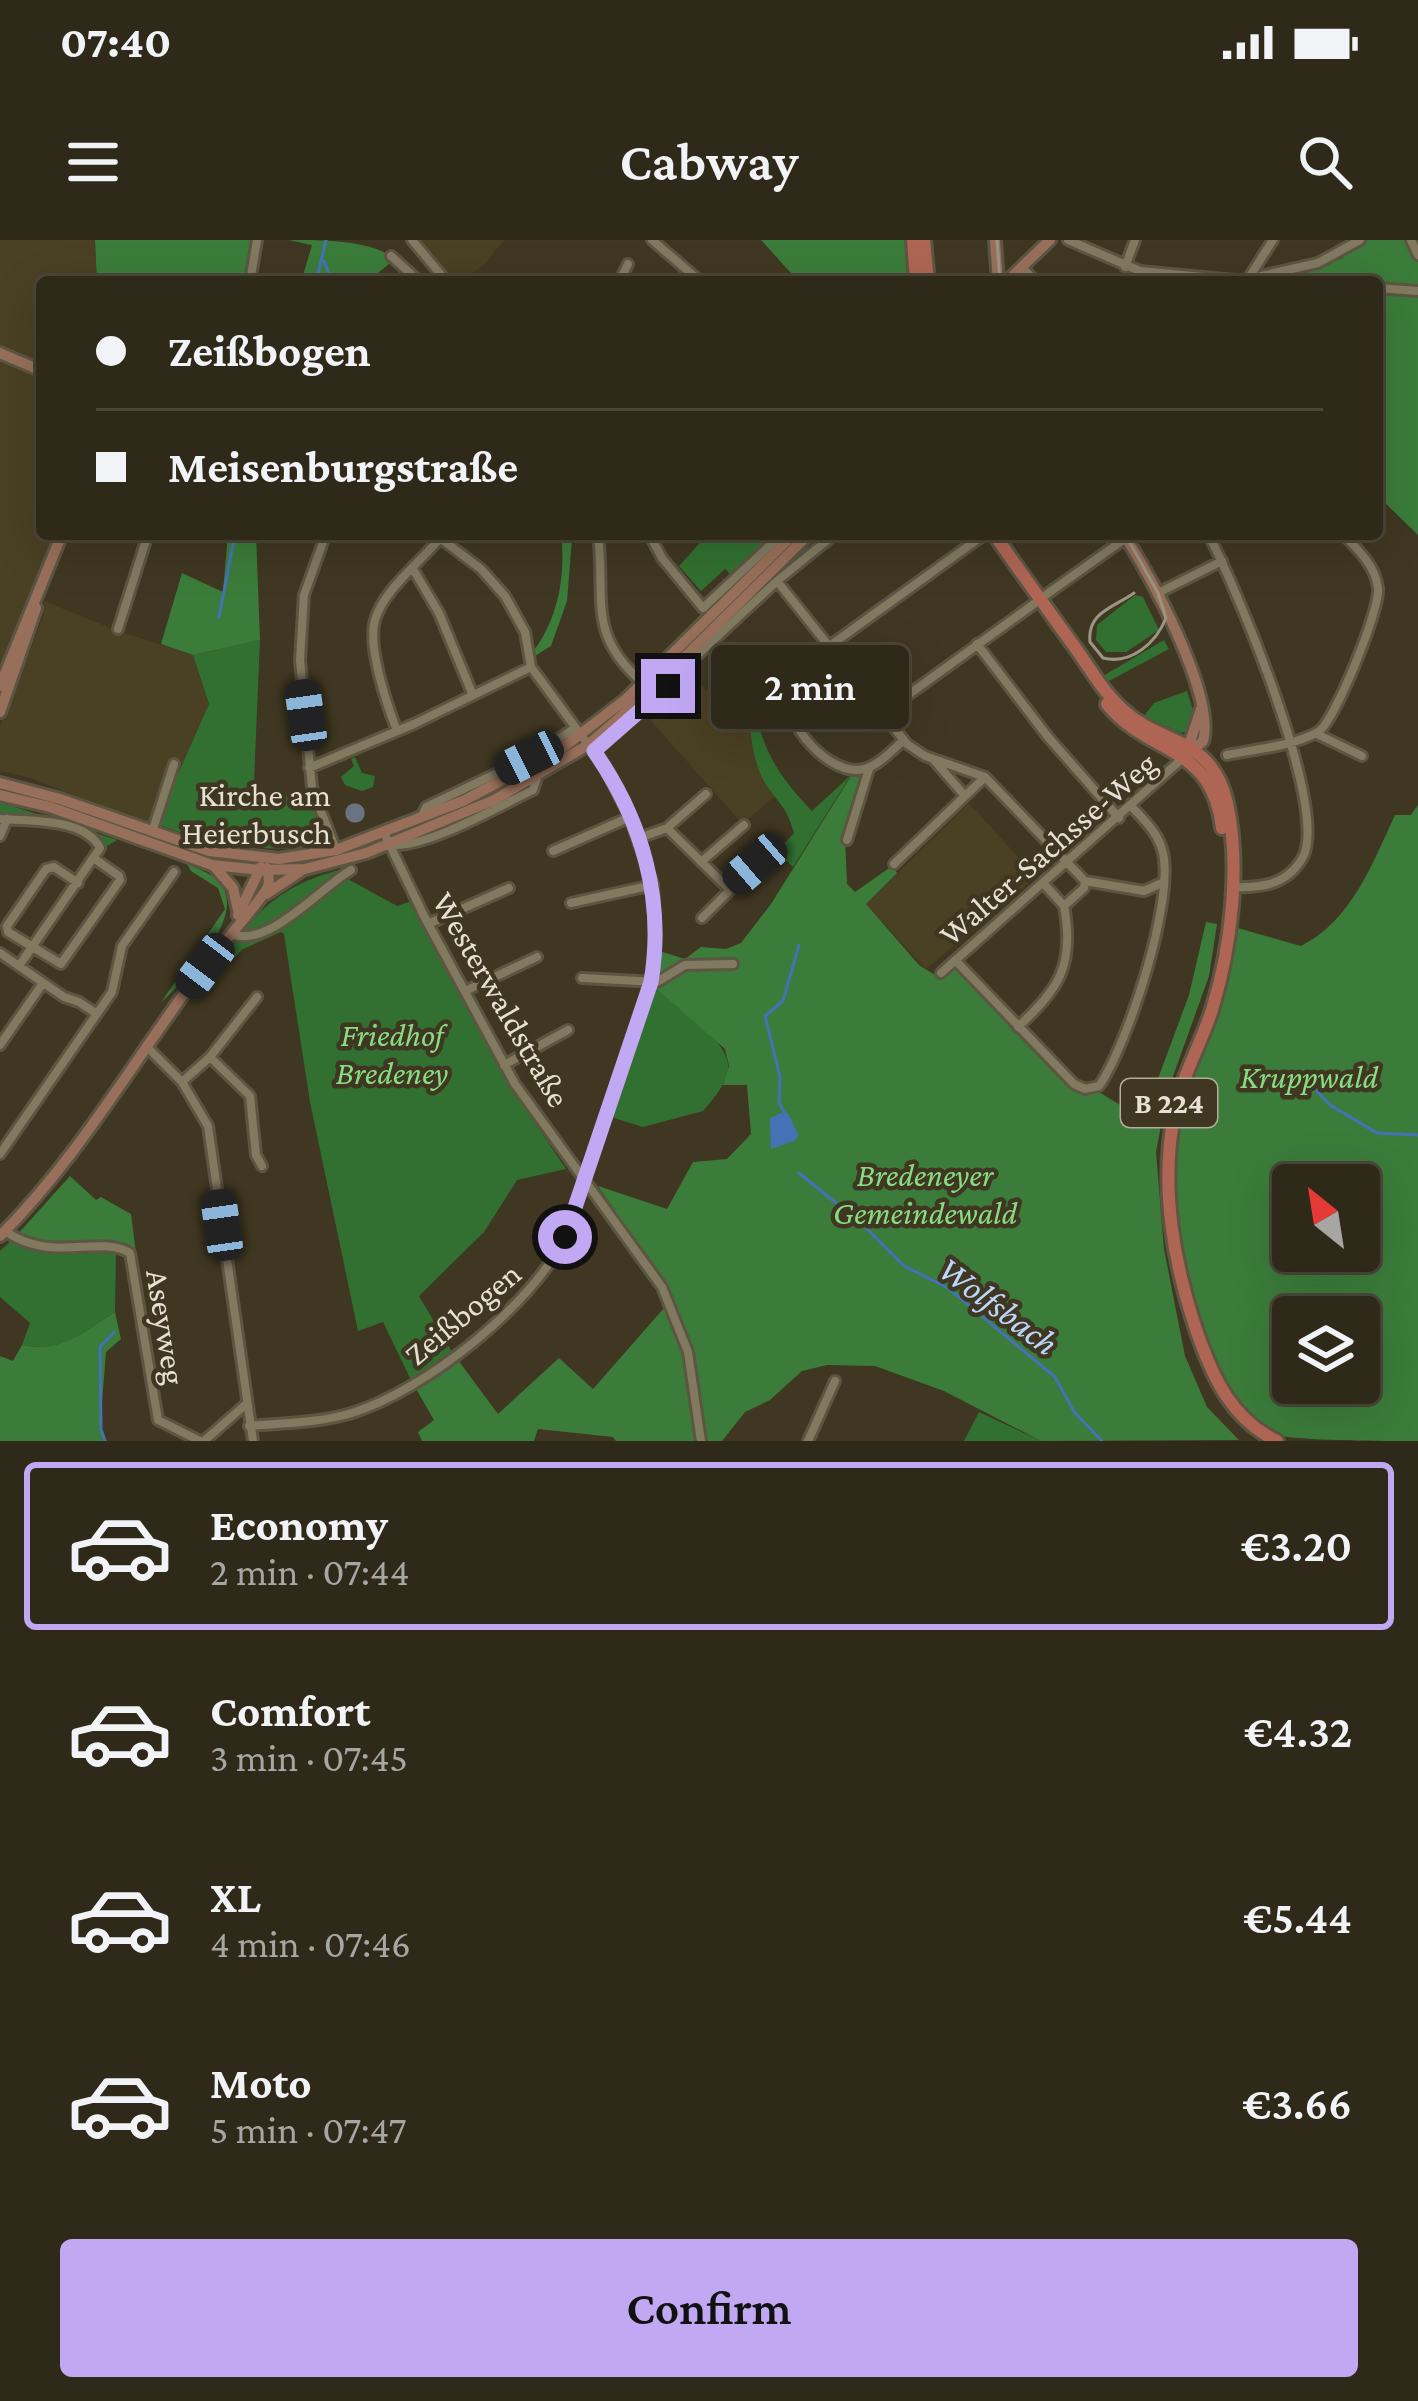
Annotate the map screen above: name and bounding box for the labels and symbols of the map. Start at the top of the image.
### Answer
callout: 2 min [710,644,908,728]
route end [641,659,695,713]
car [283,677,329,753]
car [489,726,569,790]
street label: Walter-Sachsse-Weg [931,744,1163,953]
place label: Kirche am Heierbusch [181,776,331,851]
marker: Kirche am Heierbusch [342,800,368,826]
car [716,827,794,901]
street label: Westerwaldstraße [425,885,578,1113]
car [169,926,241,1006]
park label: Friedhof Bredeney [336,1016,448,1091]
park label: Kruppwald [1240,1058,1379,1095]
road number: B 224 [1121,1079,1217,1127]
park label: Bredeneyer Gemeindewald [833,1156,1018,1231]
north arrow [1272,1164,1380,1272]
car [199,1187,245,1263]
route start [538,1210,592,1264]
water label: Wolfsbach [931,1248,1066,1364]
street label: Zeißbogen [397,1254,528,1373]
street label: Aseyweg [139,1267,194,1387]

